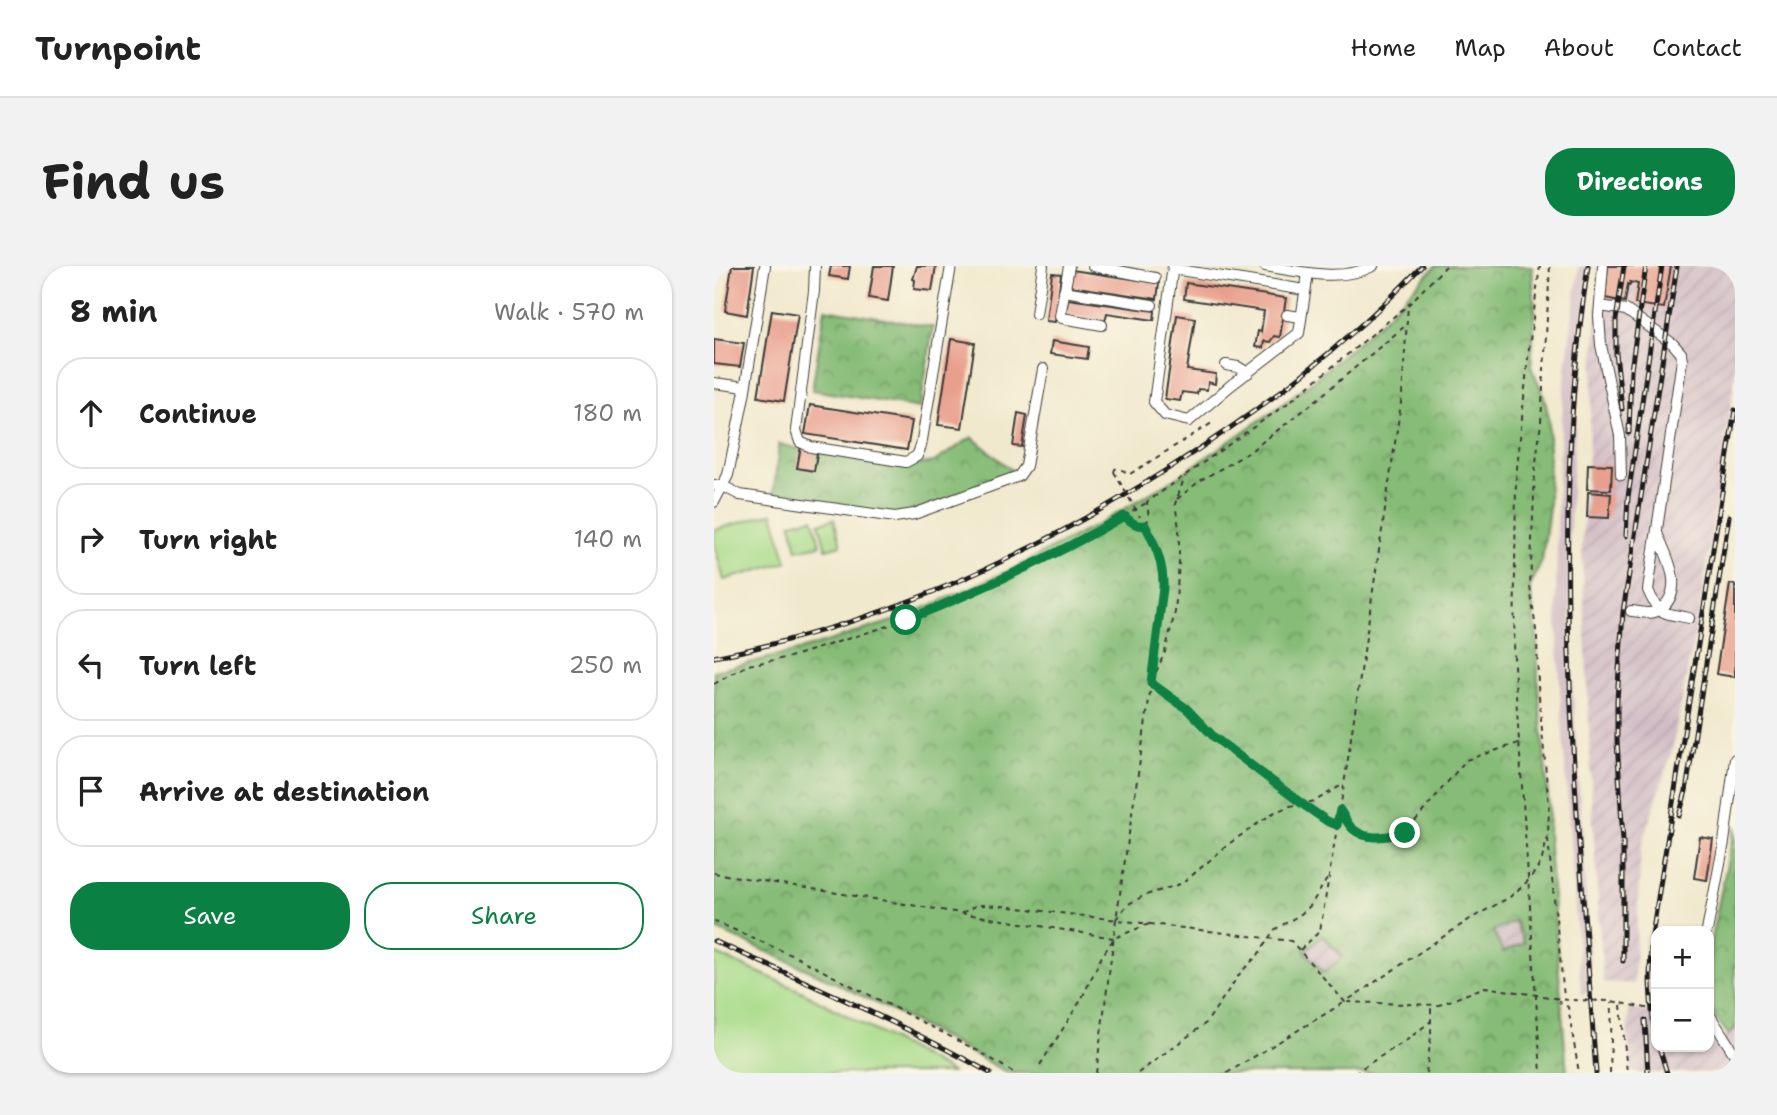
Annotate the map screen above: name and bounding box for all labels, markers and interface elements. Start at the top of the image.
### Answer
text: Turnpoint [35,26,201,71]
text: Home [1350,32,1416,64]
text: Map [1454,32,1506,64]
text: About [1544,32,1614,64]
text: Contact [1652,32,1742,64]
button: Directions [1545,148,1735,216]
text: Find us [42,149,225,215]
text: 8 min [70,291,157,332]
text: Walk · 570 m [494,297,644,327]
icon: ahead [72,394,110,432]
text: Continue [139,396,257,431]
text: 180 m [573,398,642,428]
icon: right [72,520,110,558]
text: Turn right [139,522,277,557]
text: 140 m [574,524,642,554]
route start [890,604,921,635]
icon: left [72,646,110,684]
text: Turn left [139,648,256,683]
text: 250 m [569,650,642,680]
icon: arrive [72,772,110,810]
text: Arrive at destination [139,774,429,809]
route end [1389,817,1420,848]
button: Save [70,882,350,950]
button: Share [364,882,644,950]
map controls [1651,926,1714,1052]
button: + [1651,926,1714,989]
button: − [1651,989,1714,1052]

